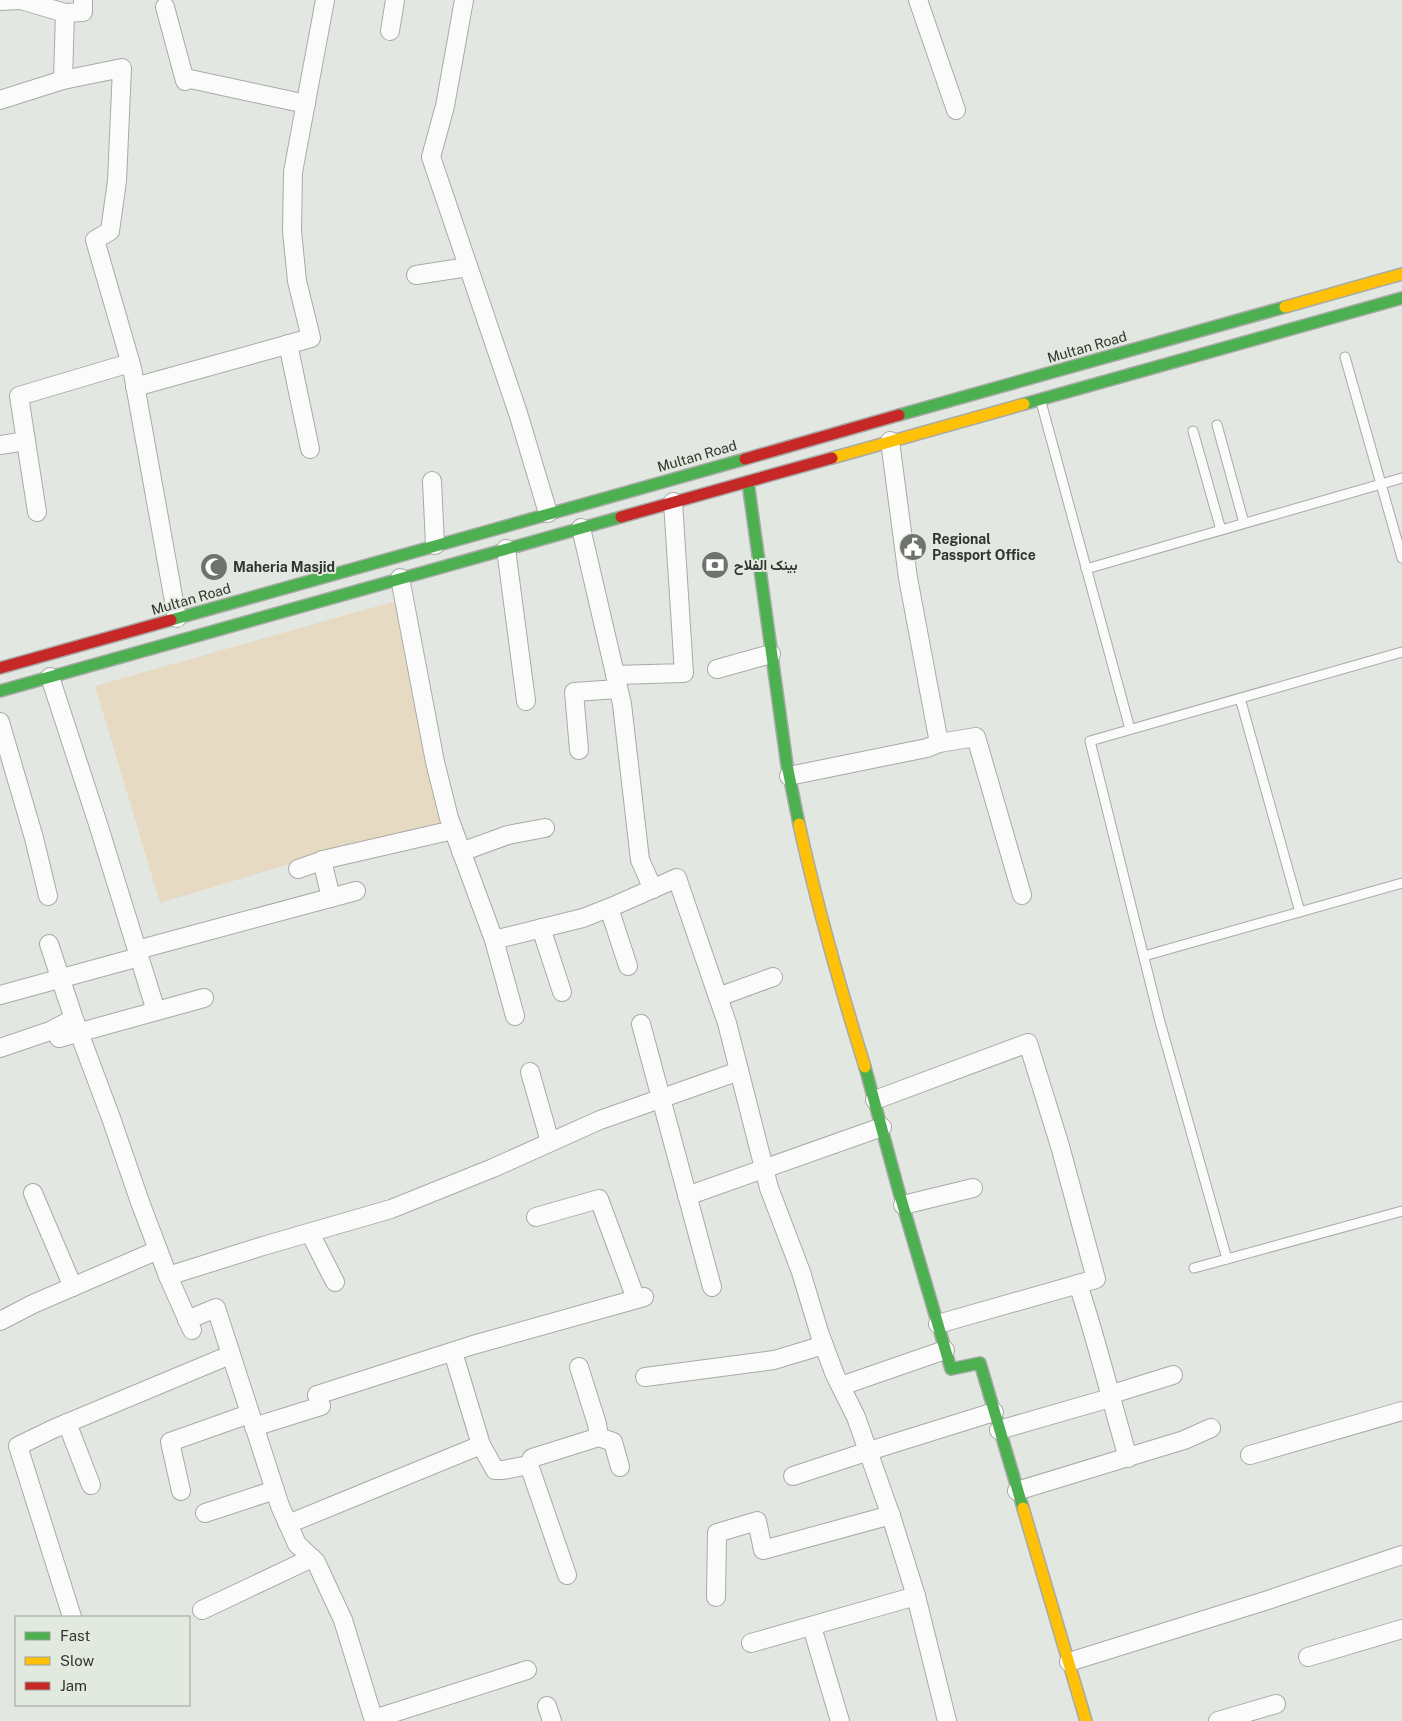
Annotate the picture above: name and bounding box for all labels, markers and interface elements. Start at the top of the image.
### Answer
street label: Multan Road [1045,328,1129,366]
street label: Multan Road [655,437,739,475]
place label: Regional Passport Office [932,531,1036,563]
public building icon: Regional Passport Office [898,532,928,562]
bank icon: بینک الفلاح [700,550,730,580]
mosque icon: Maheria Masjid [199,552,229,582]
place label: بینک الفلاح [734,557,798,575]
place label: Maheria Masjid [233,559,335,575]
street label: Multan Road [149,580,233,618]
legend [15,1616,190,1706]
text: Fast [60,1627,90,1644]
text: Slow [60,1652,95,1669]
text: Jam [60,1677,87,1694]

